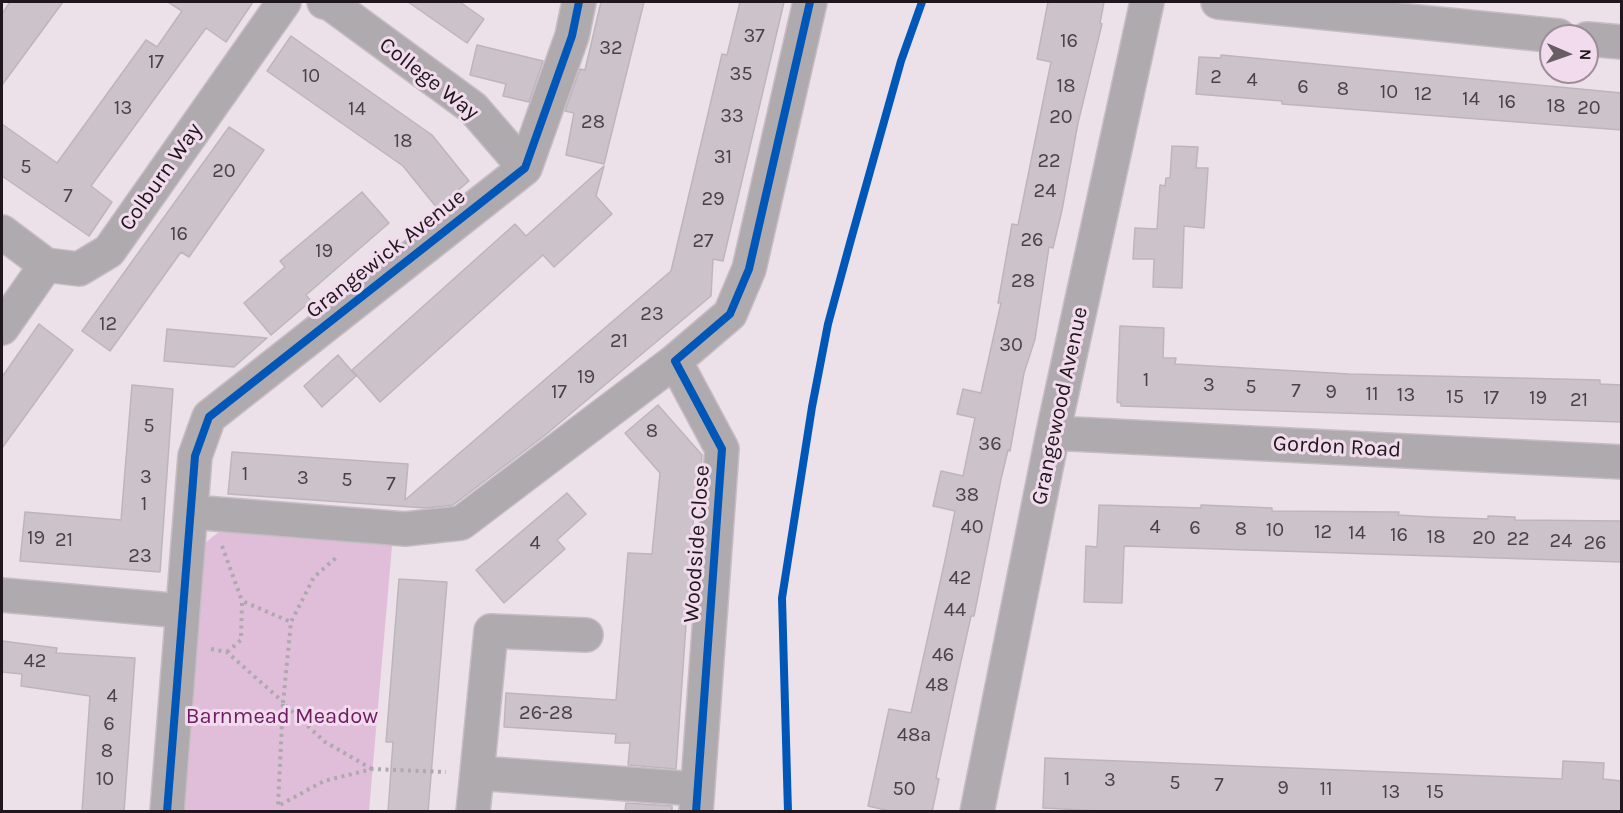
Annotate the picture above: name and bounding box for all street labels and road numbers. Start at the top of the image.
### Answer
street label: College Way [374,32,484,126]
street label: Colburn Way [114,118,208,236]
street label: Grangewick Avenue [301,184,471,324]
street label: Grangewood Avenue [1026,305,1094,507]
street label: Gordon Road [1272,430,1402,464]
street label: Woodside Close [678,464,716,624]

